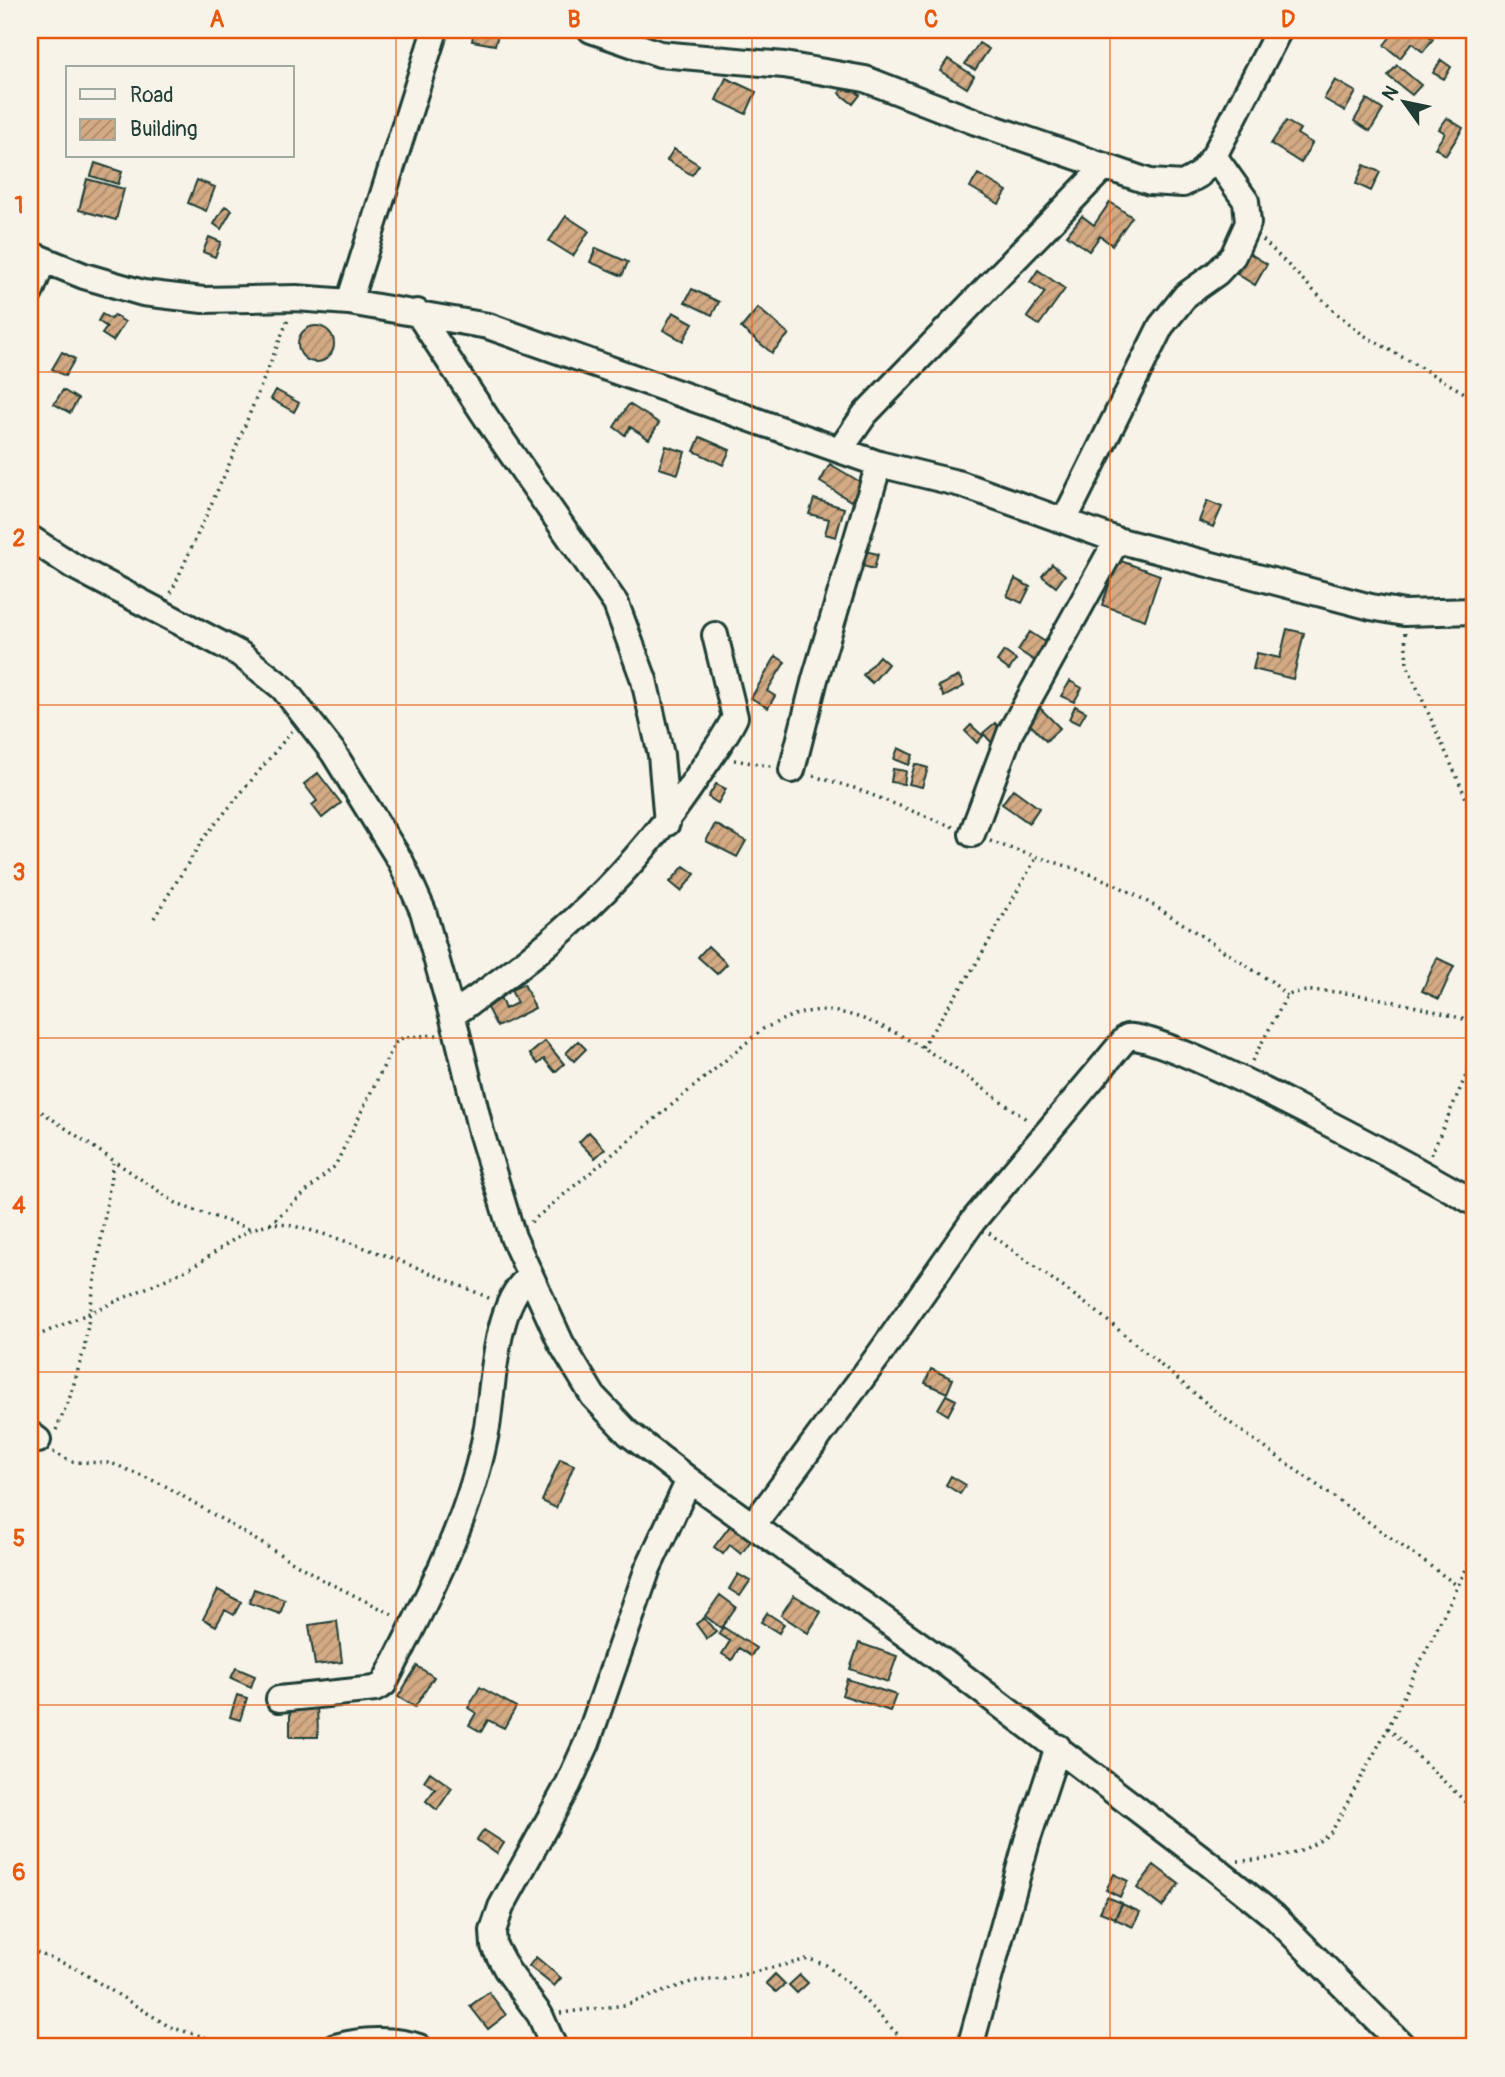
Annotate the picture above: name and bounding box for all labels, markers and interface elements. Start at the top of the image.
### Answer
text: A [210,5,225,34]
text: B [567,5,581,34]
text: C [924,5,938,34]
text: D [1281,5,1295,34]
legend [66,66,294,158]
north arrow [1368,66,1438,136]
text: N [1377,81,1404,105]
text: Road [130,82,174,109]
text: Building [130,116,197,143]
text: 1 [15,191,24,220]
text: 2 [13,524,26,553]
text: 3 [13,858,25,887]
text: 4 [12,1191,26,1220]
text: 5 [13,1524,25,1553]
text: 6 [12,1858,26,1887]

